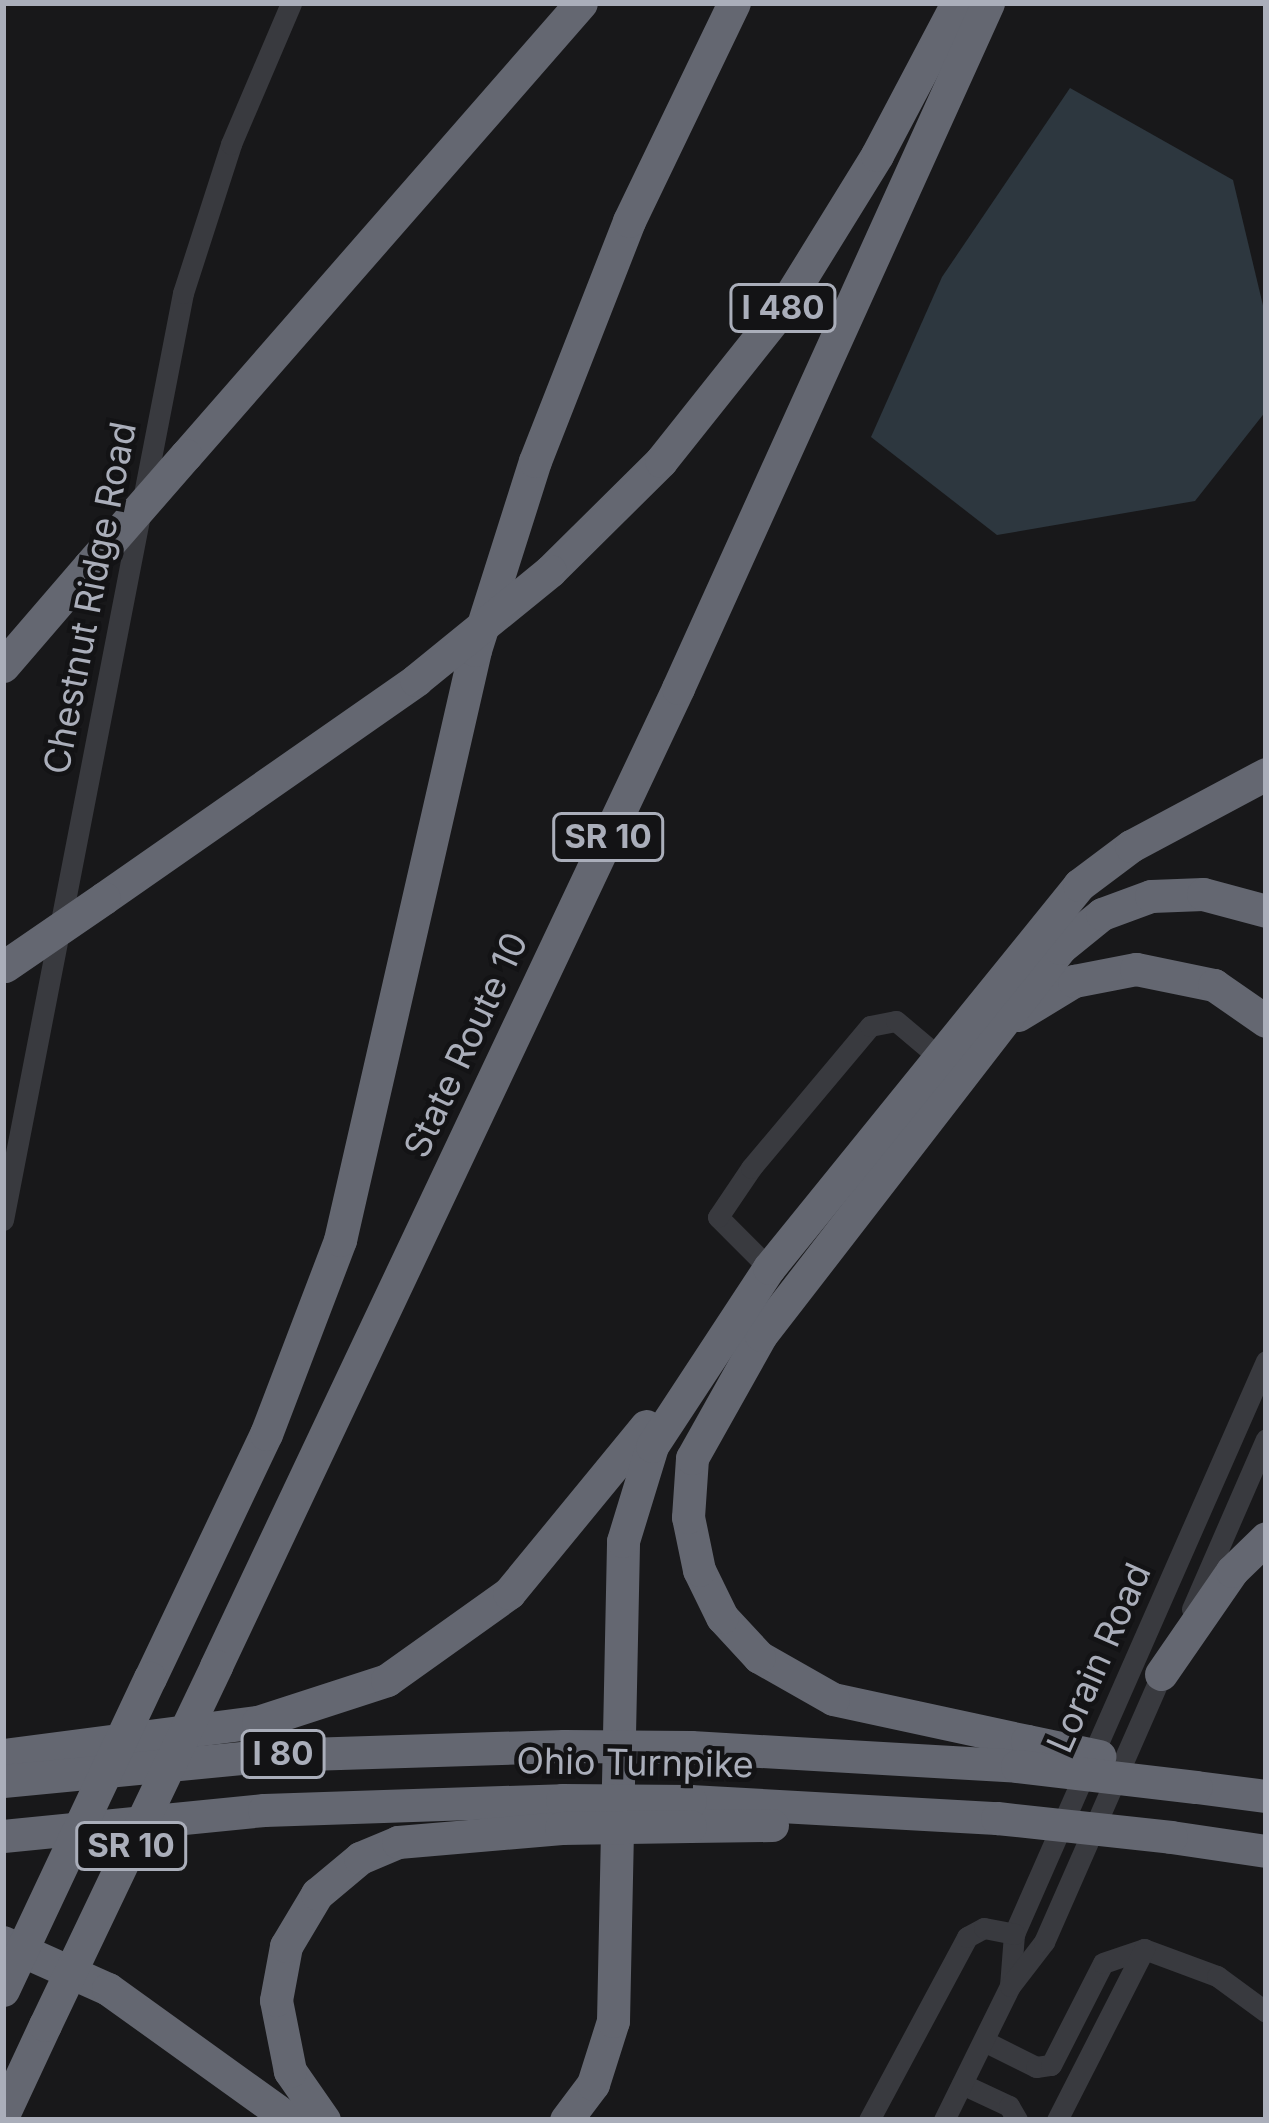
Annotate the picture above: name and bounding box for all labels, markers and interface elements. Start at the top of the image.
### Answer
road number: I 480 [729,281,837,335]
street label: Chestnut Ridge Road [35,418,145,778]
road number: SR 10 [551,810,665,864]
street label: State Route 10 [395,926,537,1164]
street label: Lorain Road [1038,1557,1160,1759]
road number: I 80 [238,1727,328,1781]
street label: Ohio Turnpike [516,1739,754,1787]
road number: SR 10 [74,1819,188,1873]

